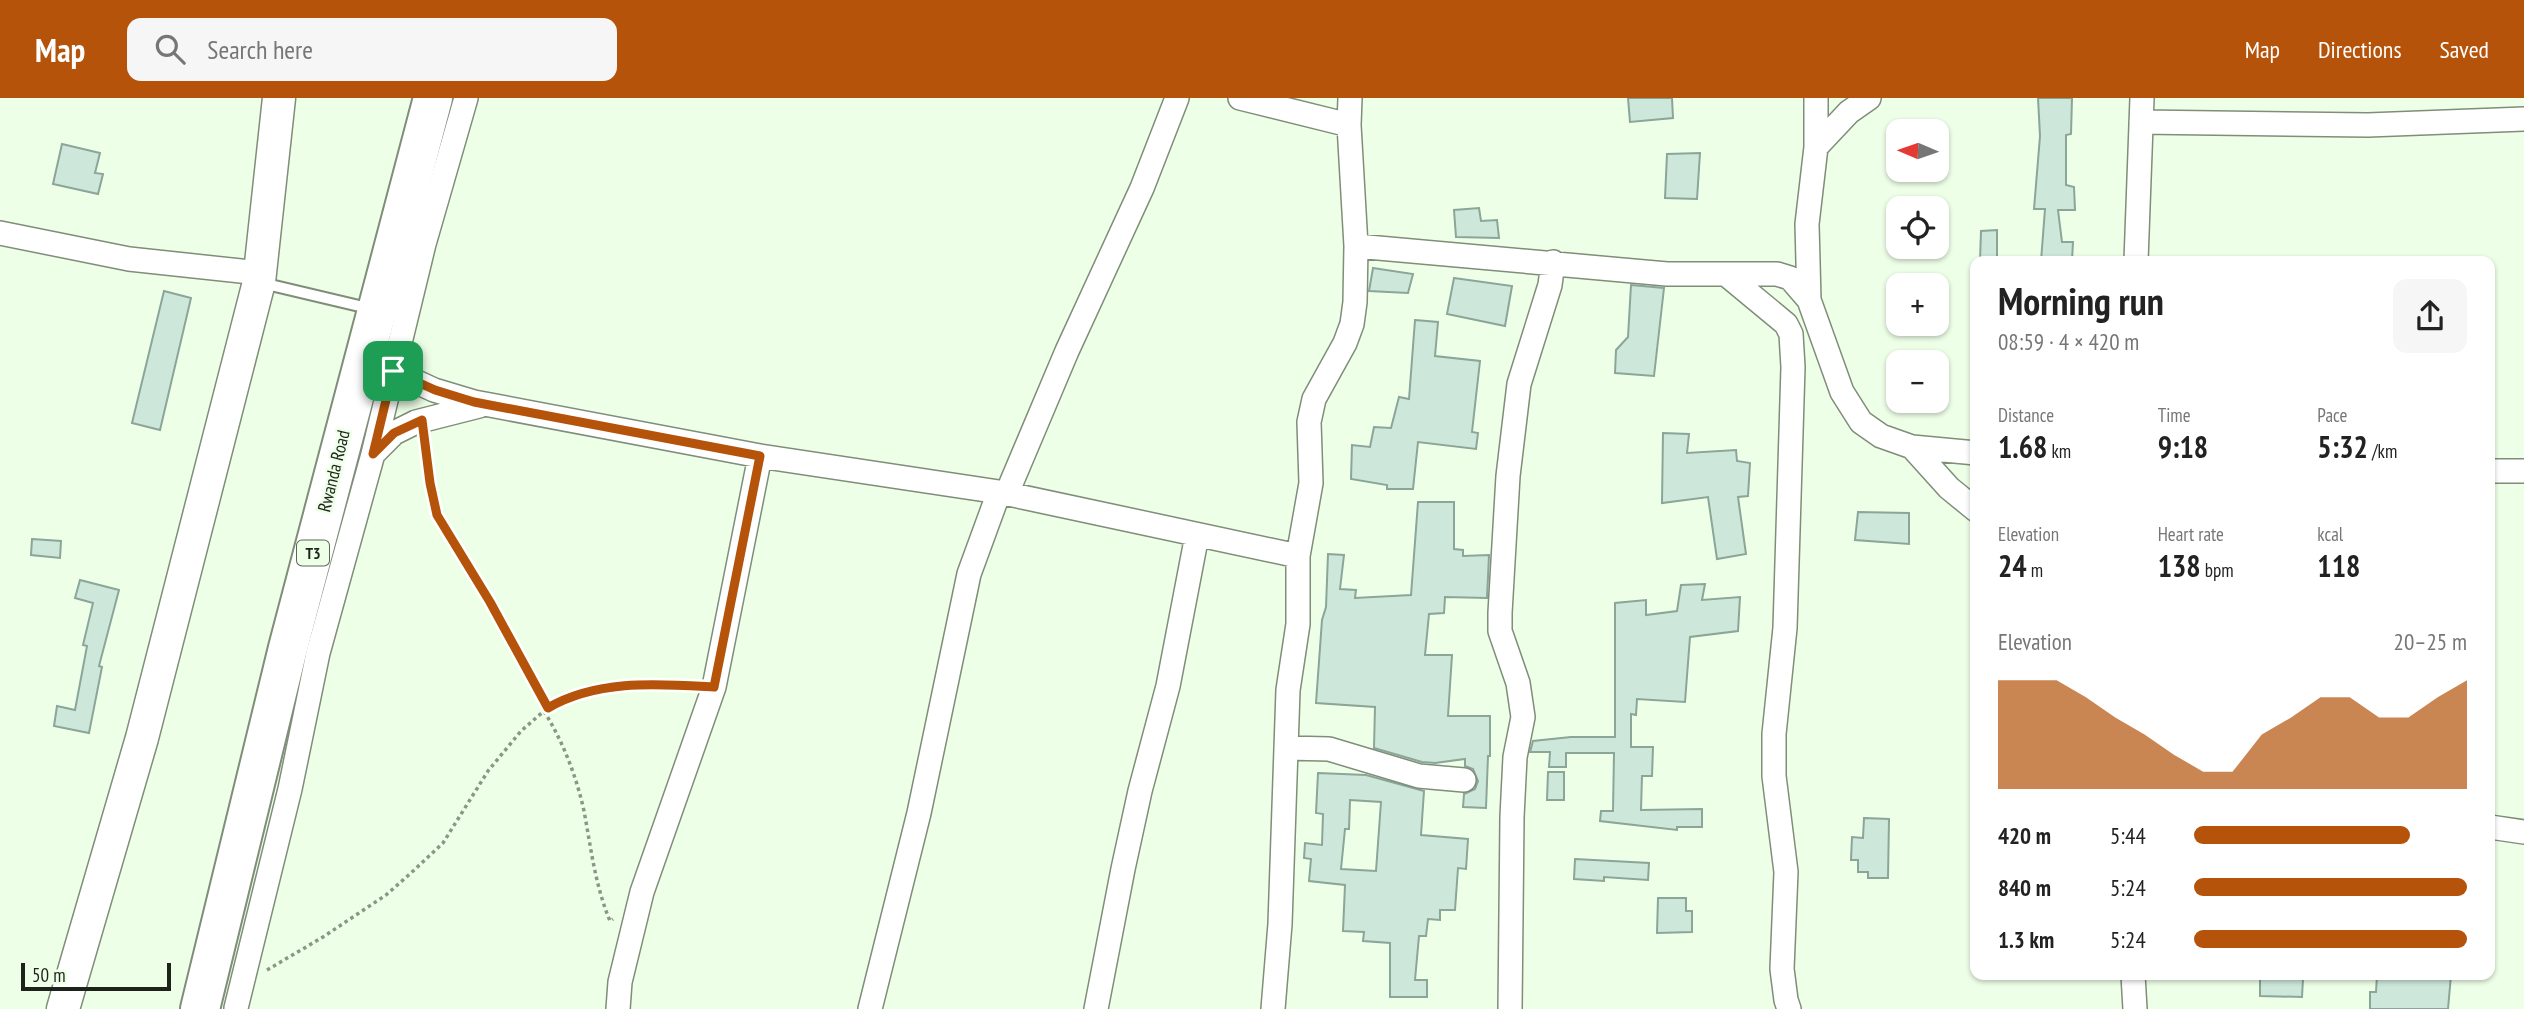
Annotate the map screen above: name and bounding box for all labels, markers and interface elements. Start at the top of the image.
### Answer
search box [127,18,617,81]
text: Map [35,28,85,71]
icon: search [151,30,189,68]
text: Search here [207,33,313,66]
text: Map [2245,34,2280,65]
text: Directions [2318,34,2402,65]
text: Saved [2440,34,2489,65]
north arrow [1886,119,1950,182]
map controls [1886,119,1949,413]
button: locate [1886,196,1949,259]
button: + [1886,273,1949,336]
text: Morning run [1998,276,2164,325]
button: share [2393,279,2467,353]
text: 08:59 · 4 × 420 m [1998,327,2139,356]
pin [363,341,423,401]
button: − [1886,350,1949,413]
icon: arrive [374,352,412,390]
text: Distance [1998,403,2054,427]
text: Time [2158,403,2191,427]
text: Pace [2317,403,2347,427]
text: 1.68 [1998,427,2047,466]
text: 9:18 [2158,427,2208,466]
text: 5:32 [2317,427,2368,466]
street label: Rwanda Road [312,428,355,514]
text: km [2047,439,2071,463]
text: /km [2368,439,2397,463]
text: Elevation [1998,522,2059,546]
text: Heart rate [2158,522,2224,546]
text: kcal [2317,522,2343,546]
road number: T3 [297,540,329,566]
text: 24 [1998,546,2027,585]
text: 138 [2158,546,2201,585]
text: 118 [2317,546,2360,585]
text: m [2027,558,2043,582]
text: bpm [2201,558,2234,582]
text: Elevation [1998,627,2072,656]
text: 20–25 m [2394,627,2467,656]
text: 420 m [1998,821,2051,850]
text: 5:44 [2110,821,2146,850]
text: 840 m [1998,873,2051,902]
text: 5:24 [2110,873,2146,902]
text: 1.3 km [1998,925,2054,954]
text: 5:24 [2110,925,2146,954]
scale bar [21,960,172,992]
text: 50 m [32,963,66,987]

